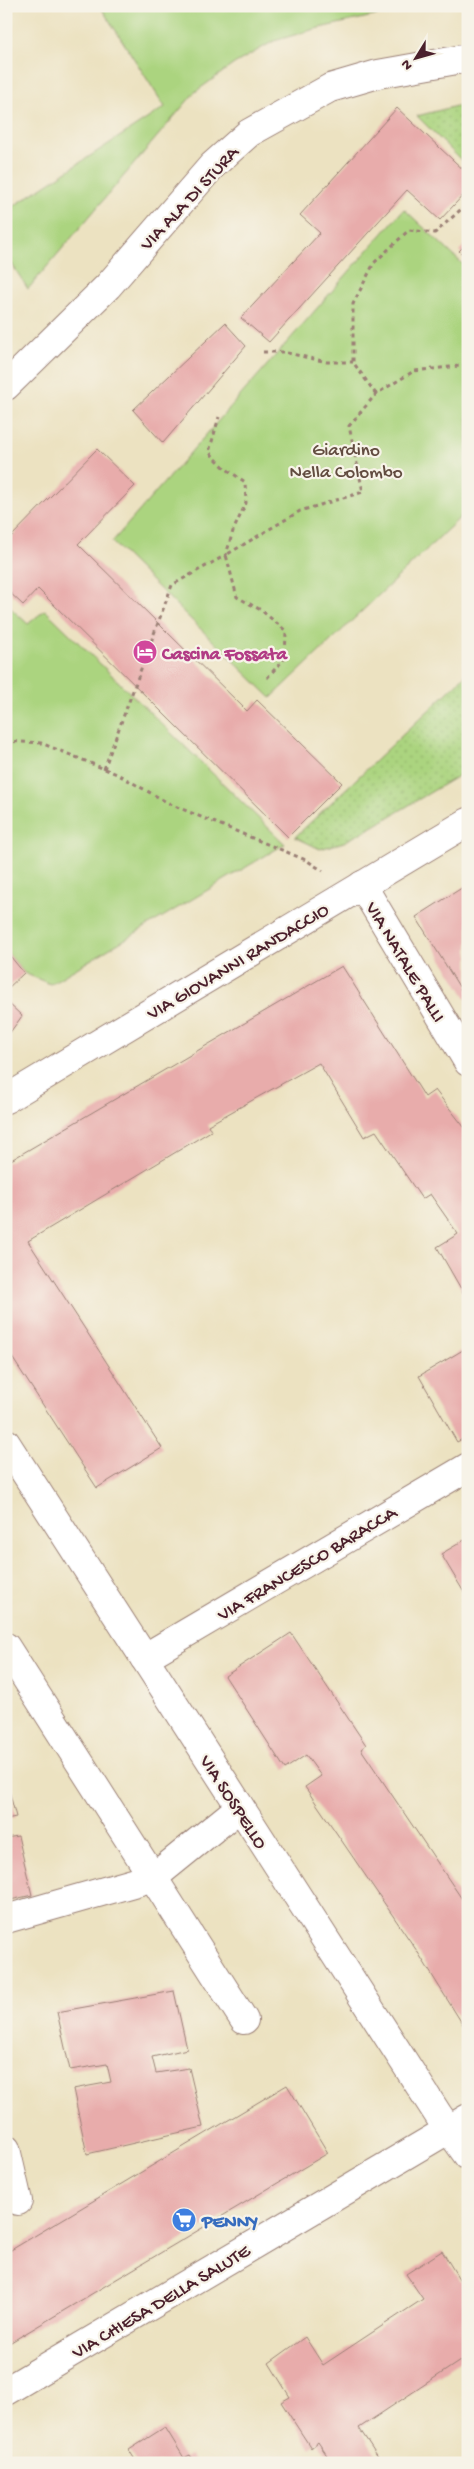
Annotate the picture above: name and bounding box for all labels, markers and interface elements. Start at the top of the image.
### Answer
north arrow [392,32,442,82]
text: N [398,56,417,73]
street label: VIA ALA DI STURA [136,141,246,257]
park label: Giardino Nella Colombo [289,440,403,485]
hotel icon: Cascina Fossata [132,639,158,665]
place label: Cascina Fossata [161,644,288,667]
street label: VIA NATALE PALLI [358,898,449,1027]
street label: VIA GIOVANNI RANDACCIO [143,899,334,1027]
street label: VIA FRANCESCO BARACCA [213,1501,403,1628]
street label: VIA SOSPELLO [193,1751,271,1855]
supermarket icon: PENNY [171,2207,197,2233]
place label: PENNY [201,2212,258,2235]
street label: VIA CHIESA DELLA SALUTE [68,2240,256,2366]

